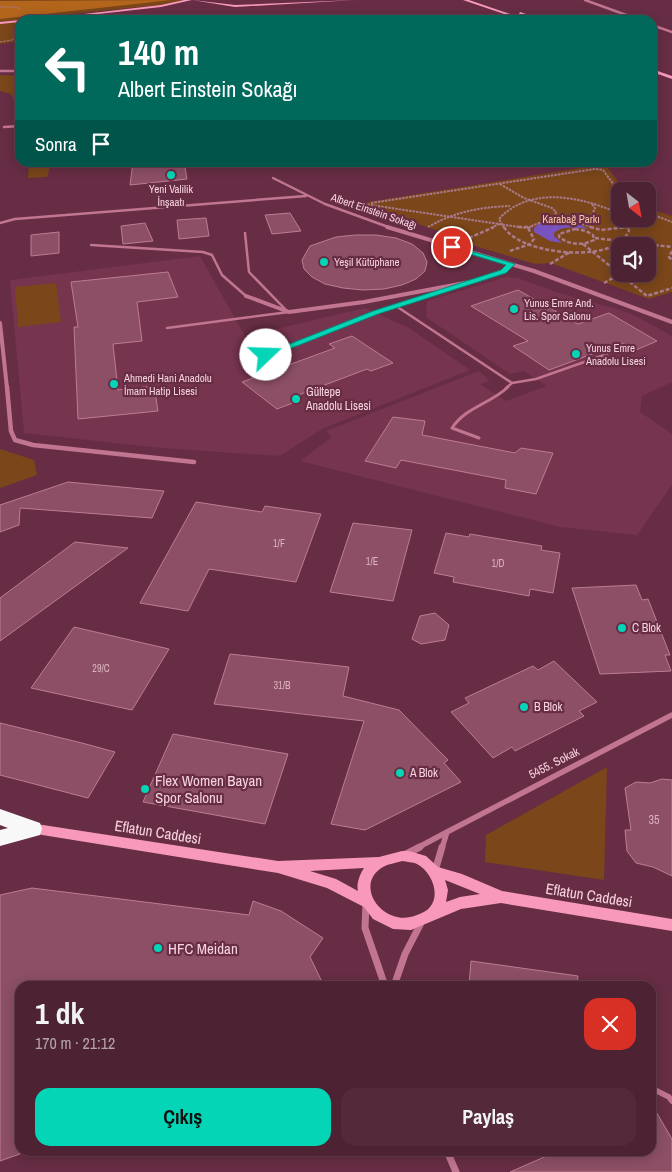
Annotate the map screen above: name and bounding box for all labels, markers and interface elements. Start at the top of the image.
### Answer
text: 140 m [118,29,199,76]
icon: left [35,35,100,100]
text: Albert Einstein Sokağı [118,74,298,104]
icon: arrive [87,130,115,158]
text: Sonra [35,131,77,157]
marker: Yeni Valilik İnşaatı [165,169,177,181]
place label: Yeni Valilik İnşaatı [149,182,194,209]
north arrow [611,182,656,228]
map controls [611,182,656,282]
street label: Albert Einstein Sokağı [328,189,419,232]
park label: Karabağ Parkı [542,212,600,226]
pin [431,226,473,268]
icon: arrive [438,233,466,261]
button: sound [611,237,656,282]
place label: Yeşil Kütüphane [334,255,399,269]
marker: Yeşil Kütüphane [318,256,330,268]
place label: Yunus Emre And. Lis. Spor Salonu [524,296,594,323]
marker: Yunus Emre And. Lis. Spor Salonu [508,303,520,315]
position arrow [239,328,291,380]
place label: Yunus Emre Anadolu Lisesi [585,341,646,368]
marker: Yunus Emre Anadolu Lisesi [570,348,582,360]
place label: Ahmedi Hani Anadolu İmam Hatip Lisesi [123,371,212,398]
marker: Ahmedi Hani Anadolu İmam Hatip Lisesi [108,378,120,390]
place label: Gültepe Anadolu Lisesi [305,384,371,414]
marker: Gültepe Anadolu Lisesi [290,393,302,405]
house number: 1/F [273,537,285,550]
house number: 1/E [366,555,378,568]
house number: 1/D [492,557,504,570]
place label: C Blok [632,620,661,636]
marker: C Blok [616,622,628,634]
house number: 29/C [92,662,110,675]
house number: 31/B [274,679,291,692]
place label: B Blok [534,699,563,715]
marker: B Blok [518,701,530,713]
street label: 5455. Sokak [526,743,582,783]
place label: A Blok [409,765,438,781]
marker: A Blok [394,767,406,779]
place label: Flex Women Bayan Spor Salonu [155,770,262,808]
marker: Flex Women Bayan Spor Salonu [139,783,151,795]
house number: 35 [649,812,660,828]
street label: Eflatun Caddesi [113,815,203,849]
street label: Eflatun Caddesi [544,878,634,912]
place label: HFC Meidan [168,938,238,959]
marker: HFC Meidan [152,942,164,954]
text: 1 dk [35,993,84,1033]
button: close [584,998,636,1050]
text: 170 m · 21:12 [35,1032,115,1054]
button: Çıkış [35,1088,331,1146]
button: Paylaş [341,1088,636,1146]

